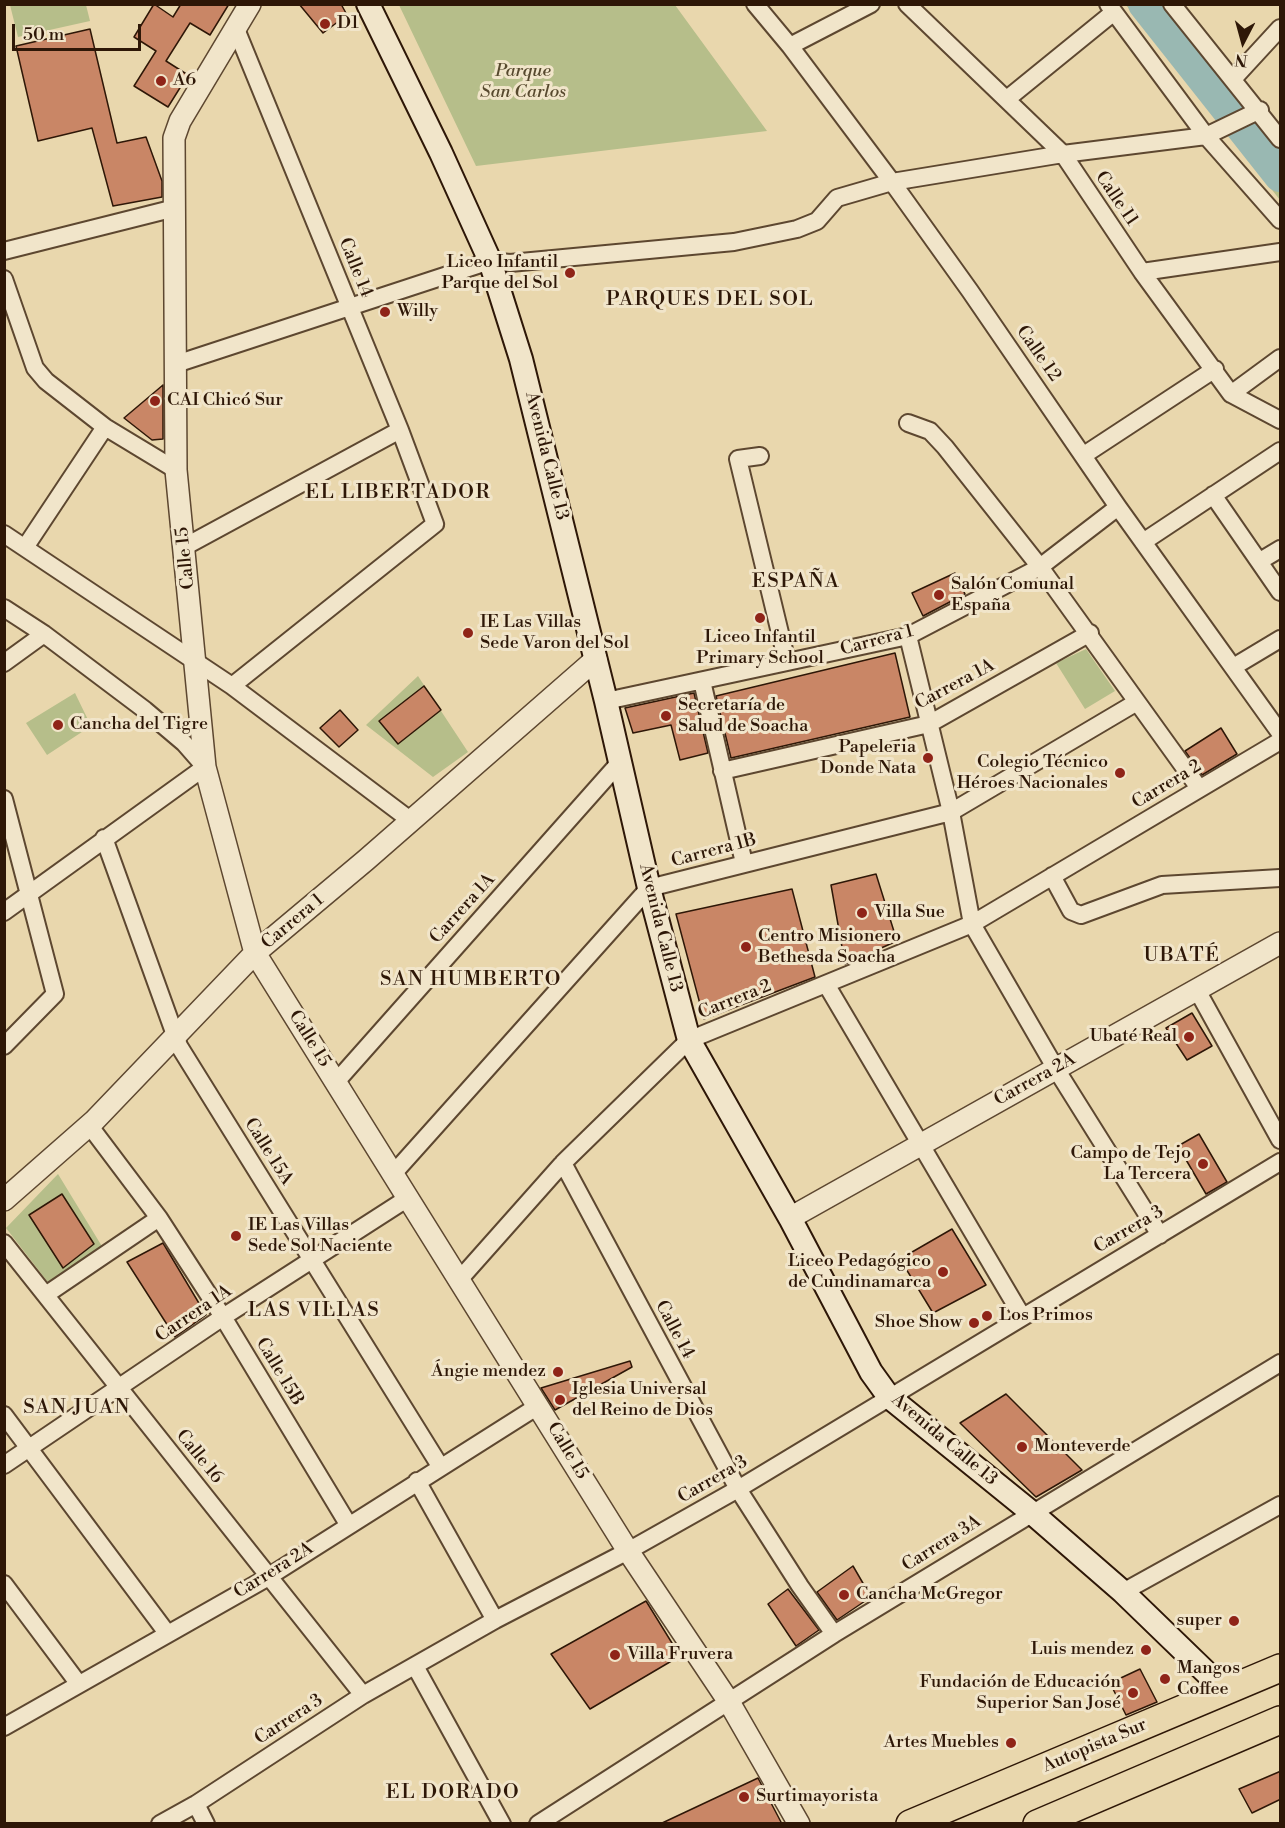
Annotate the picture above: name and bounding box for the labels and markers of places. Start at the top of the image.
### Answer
place label: D1 [337,13,359,35]
marker: D1 [318,17,332,31]
place label: A6 [173,70,196,92]
marker: A6 [154,74,168,88]
place label: Liceo Infantil Parque del Sol [442,252,558,294]
marker: Liceo Infantil Parque del Sol [563,266,577,280]
place label: Willy [397,301,438,323]
marker: Willy [378,305,392,319]
place label: CAI Chicó Sur [167,390,283,412]
marker: CAI Chicó Sur [148,394,162,408]
place label: Salón Comunal España [951,574,1074,616]
marker: Salón Comunal España [932,588,946,602]
marker: Liceo Infantil Primary School [753,611,767,625]
place label: IE Las Villas Sede Varon del Sol [480,612,629,654]
marker: IE Las Villas Sede Varon del Sol [461,626,475,640]
place label: Liceo Infantil Primary School [696,627,824,670]
place label: Secretaría de Salud de Soacha [678,695,808,738]
marker: Secretaría de Salud de Soacha [659,709,673,723]
place label: Cancha del Tigre [70,714,208,736]
marker: Cancha del Tigre [51,718,65,732]
place label: Papeleria Donde Nata [820,737,916,780]
marker: Papeleria Donde Nata [921,751,935,765]
place label: Colegio Técnico Héroes Nacionales [957,752,1108,795]
marker: Colegio Técnico Héroes Nacionales [1113,766,1127,780]
place label: Villa Sue [874,902,945,924]
marker: Villa Sue [855,906,869,920]
place label: Centro Misionero Bethesda Soacha [758,926,901,968]
marker: Centro Misionero Bethesda Soacha [739,940,753,954]
place label: Ubaté Real [1090,1026,1177,1048]
marker: Ubaté Real [1182,1030,1196,1044]
place label: Campo de Tejo La Tercera [1070,1143,1191,1186]
marker: Campo de Tejo La Tercera [1196,1157,1210,1171]
place label: IE Las Villas Sede Sol Naciente [248,1215,392,1258]
marker: IE Las Villas Sede Sol Naciente [229,1229,243,1243]
place label: Liceo Pedagógico de Cundinamarca [788,1251,931,1294]
marker: Liceo Pedagógico de Cundinamarca [936,1265,950,1279]
place label: Los Primos [999,1305,1093,1327]
marker: Los Primos [980,1309,994,1323]
place label: Shoe Show [875,1312,962,1334]
marker: Shoe Show [967,1316,981,1330]
place label: Ángie mendez [431,1361,546,1383]
marker: Ángie mendez [551,1365,565,1379]
place label: Iglesia Universal del Reino de Dios [572,1379,713,1422]
marker: Iglesia Universal del Reino de Dios [553,1393,567,1407]
place label: Monteverde [1034,1436,1131,1458]
marker: Monteverde [1015,1440,1029,1454]
place label: Cancha McGregor [856,1584,1003,1606]
marker: Cancha McGregor [837,1588,851,1602]
place label: super [1177,1610,1222,1632]
marker: super [1227,1614,1241,1628]
place label: Luis mendez [1031,1639,1134,1661]
marker: Luis mendez [1139,1643,1153,1657]
place label: Villa Fruvera [627,1644,733,1666]
marker: Villa Fruvera [608,1648,622,1662]
place label: Mangos Coffee [1177,1658,1240,1700]
place label: Fundación de Educación Superior San José [919,1672,1121,1714]
marker: Mangos Coffee [1158,1672,1172,1686]
marker: Fundación de Educación Superior San José [1126,1686,1140,1700]
place label: Artes Muebles [884,1732,999,1754]
marker: Artes Muebles [1004,1736,1018,1750]
place label: Surtimayorista [756,1786,878,1808]
marker: Surtimayorista [737,1790,751,1804]

